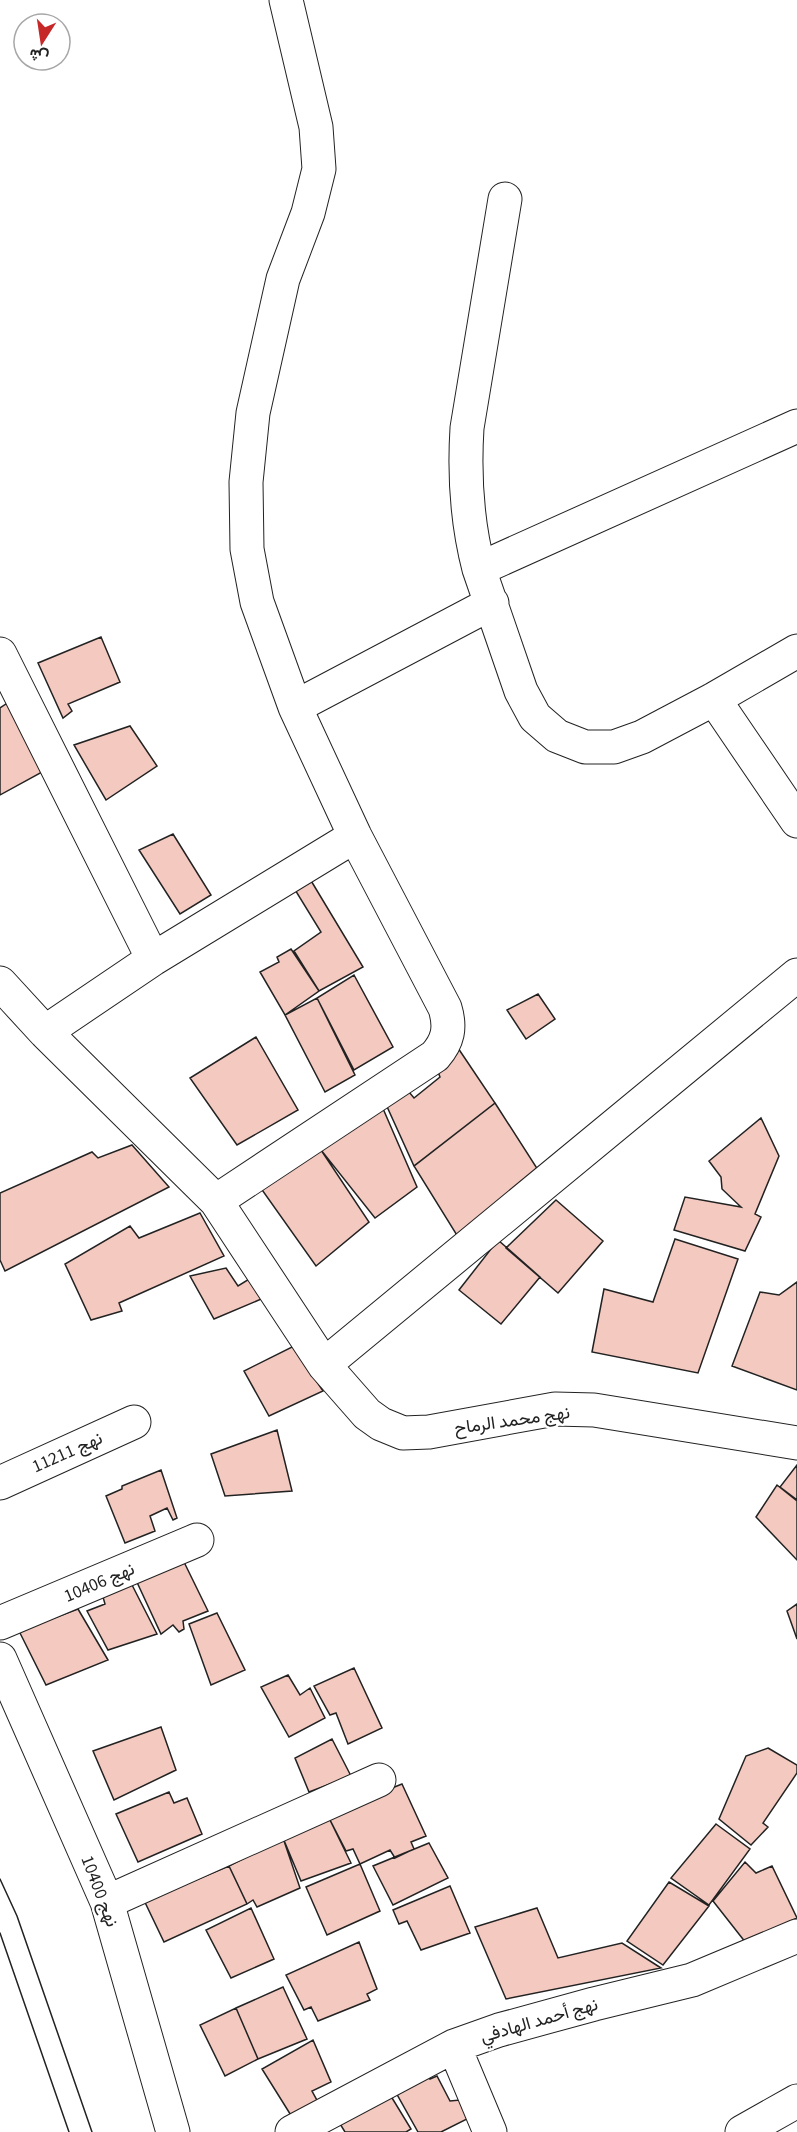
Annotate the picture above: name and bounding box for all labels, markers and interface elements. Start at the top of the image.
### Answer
north arrow [12,12,72,72]
text: ش [27,43,51,68]
street label: نهج محمد الرماح [453,1400,572,1441]
street label: نهج 11211 [28,1426,106,1479]
street label: نهج 10406 [60,1556,139,1609]
street label: نهج 10400 [74,1852,125,1931]
street label: نهج أحمد الهادفي [477,1992,601,2051]

